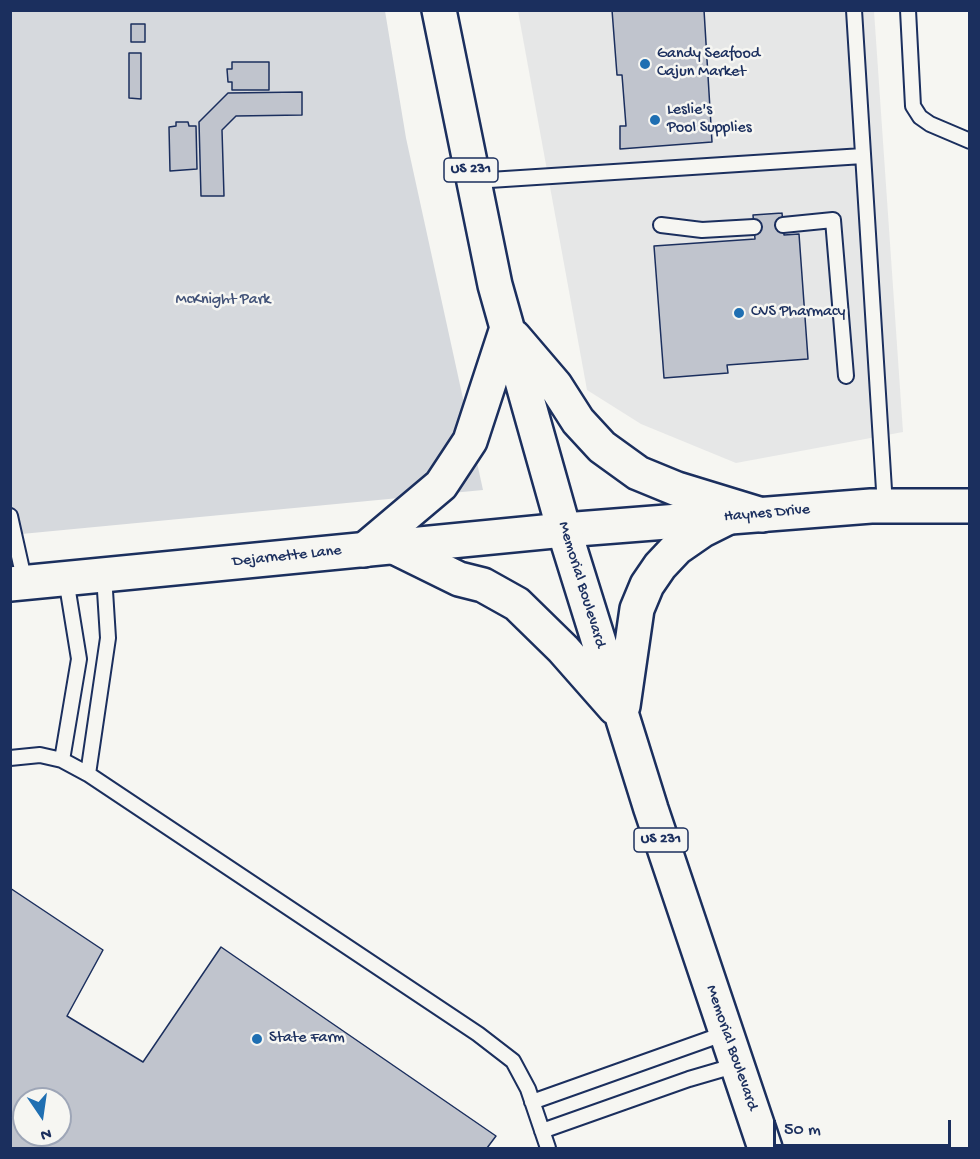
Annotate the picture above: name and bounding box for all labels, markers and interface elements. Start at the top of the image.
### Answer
place label: Gandy Seafood Cajun Market [657,45,760,83]
marker: Gandy Seafood Cajun Market [638,57,652,71]
place label: Leslie's Pool Supplies [667,101,752,139]
marker: Leslie's Pool Supplies [648,113,662,127]
road number: US 231 [444,158,498,182]
park label: McKnight Park [176,291,270,311]
place label: CVS Pharmacy [751,303,845,323]
marker: CVS Pharmacy [732,306,746,320]
street label: Haynes Drive [723,501,811,527]
street label: Memorial Boulevard [553,520,609,650]
street label: Dejarnette Lane [232,542,342,572]
road number: US 231 [634,828,688,852]
street label: Memorial Boulevard [701,983,761,1113]
place label: State Farm [269,1029,345,1049]
marker: State Farm [250,1032,264,1046]
north arrow [12,1087,72,1147]
scale bar [776,1108,954,1146]
text: 50 m [784,1120,821,1141]
text: N [38,1123,53,1144]

